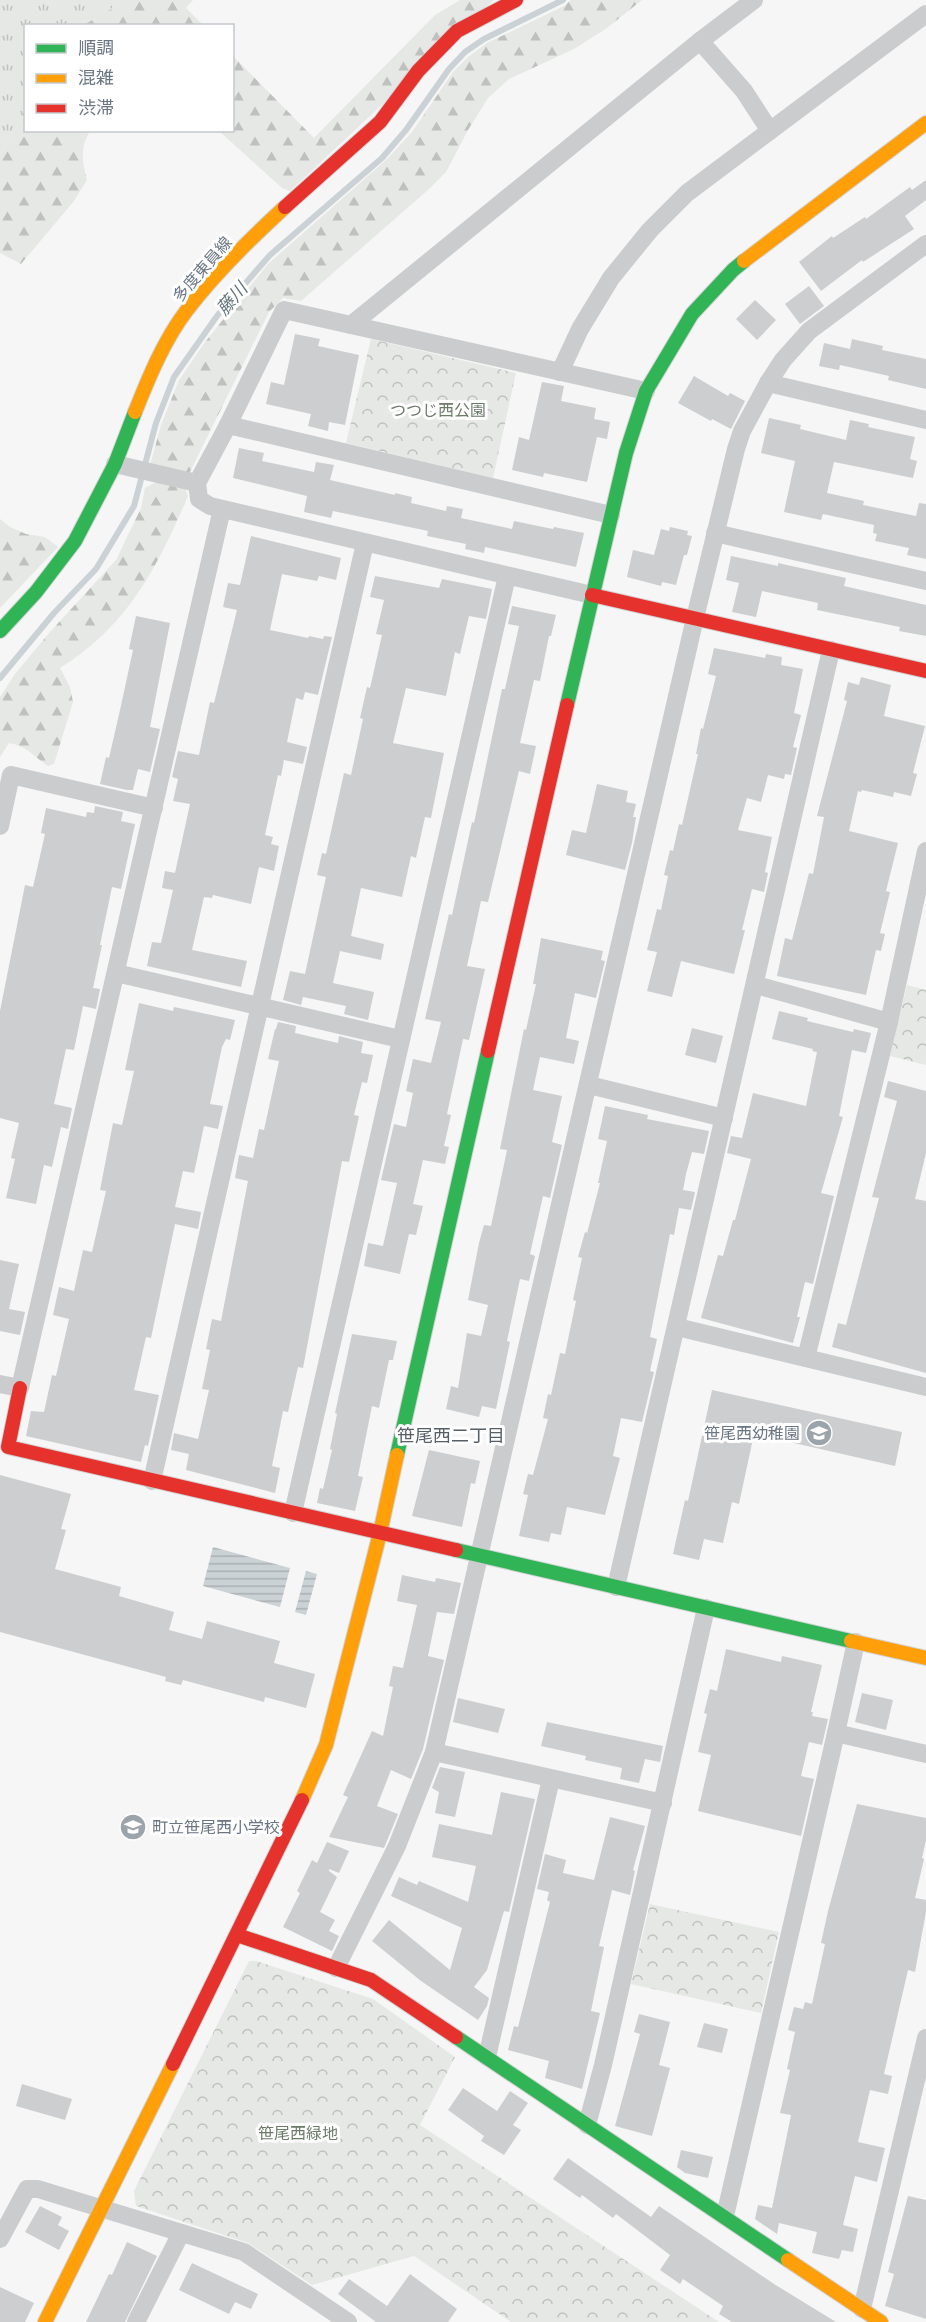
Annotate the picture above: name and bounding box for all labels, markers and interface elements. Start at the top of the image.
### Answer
legend [24,24,234,132]
text: 順調 [78,35,114,60]
text: 混雑 [78,65,114,90]
text: 渋滞 [78,95,114,120]
street label: 多度東員線 [167,232,237,306]
water label: 藤川 [210,275,254,320]
park label: つつじ西公園 [390,399,486,421]
school or university icon: 笹尾西幼稚園 [804,1418,834,1448]
place label: 笹尾西幼稚園 [704,1422,800,1444]
district label: 笹尾西二丁目 [397,1423,505,1448]
school or university icon: 町立笹尾西小学校 [118,1812,148,1842]
place label: 町立笹尾西小学校 [152,1816,280,1838]
park label: 笹尾西緑地 [258,2122,338,2144]

